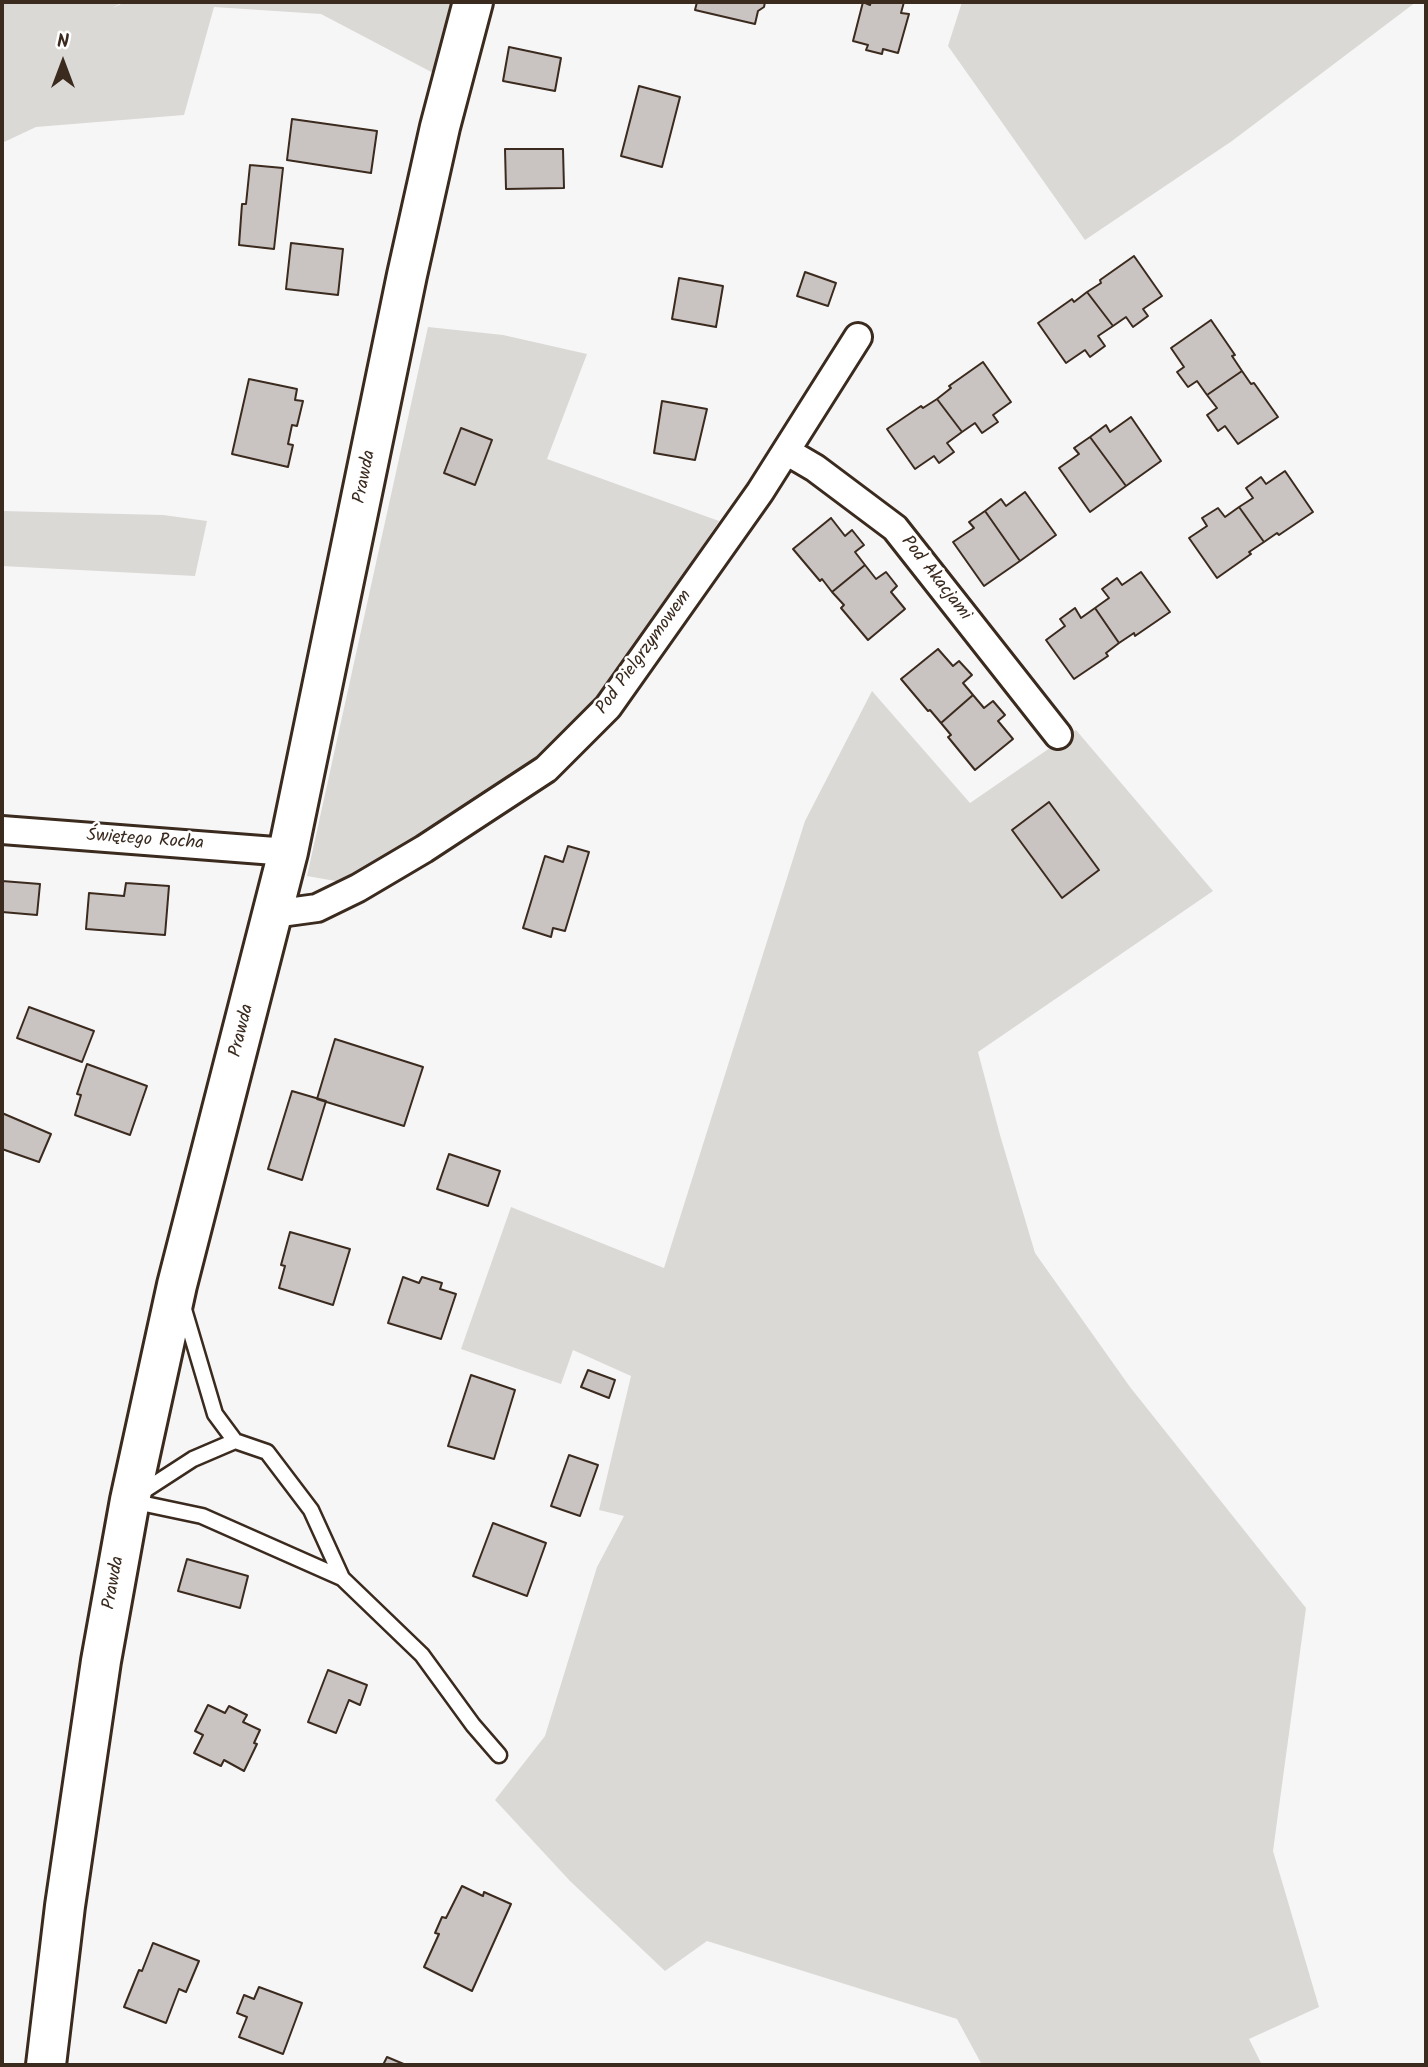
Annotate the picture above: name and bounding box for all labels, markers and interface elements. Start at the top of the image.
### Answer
text: N [57,27,69,57]
north arrow [28,28,98,98]
street label: Prawda [350,449,382,505]
street label: Pod Akacjami [895,532,975,626]
street label: Pod Pielgrzymowem [593,587,697,719]
street label: Świętego Rocha [86,826,204,856]
street label: Prawda [226,1002,260,1060]
street label: Prawda [100,1555,130,1611]

